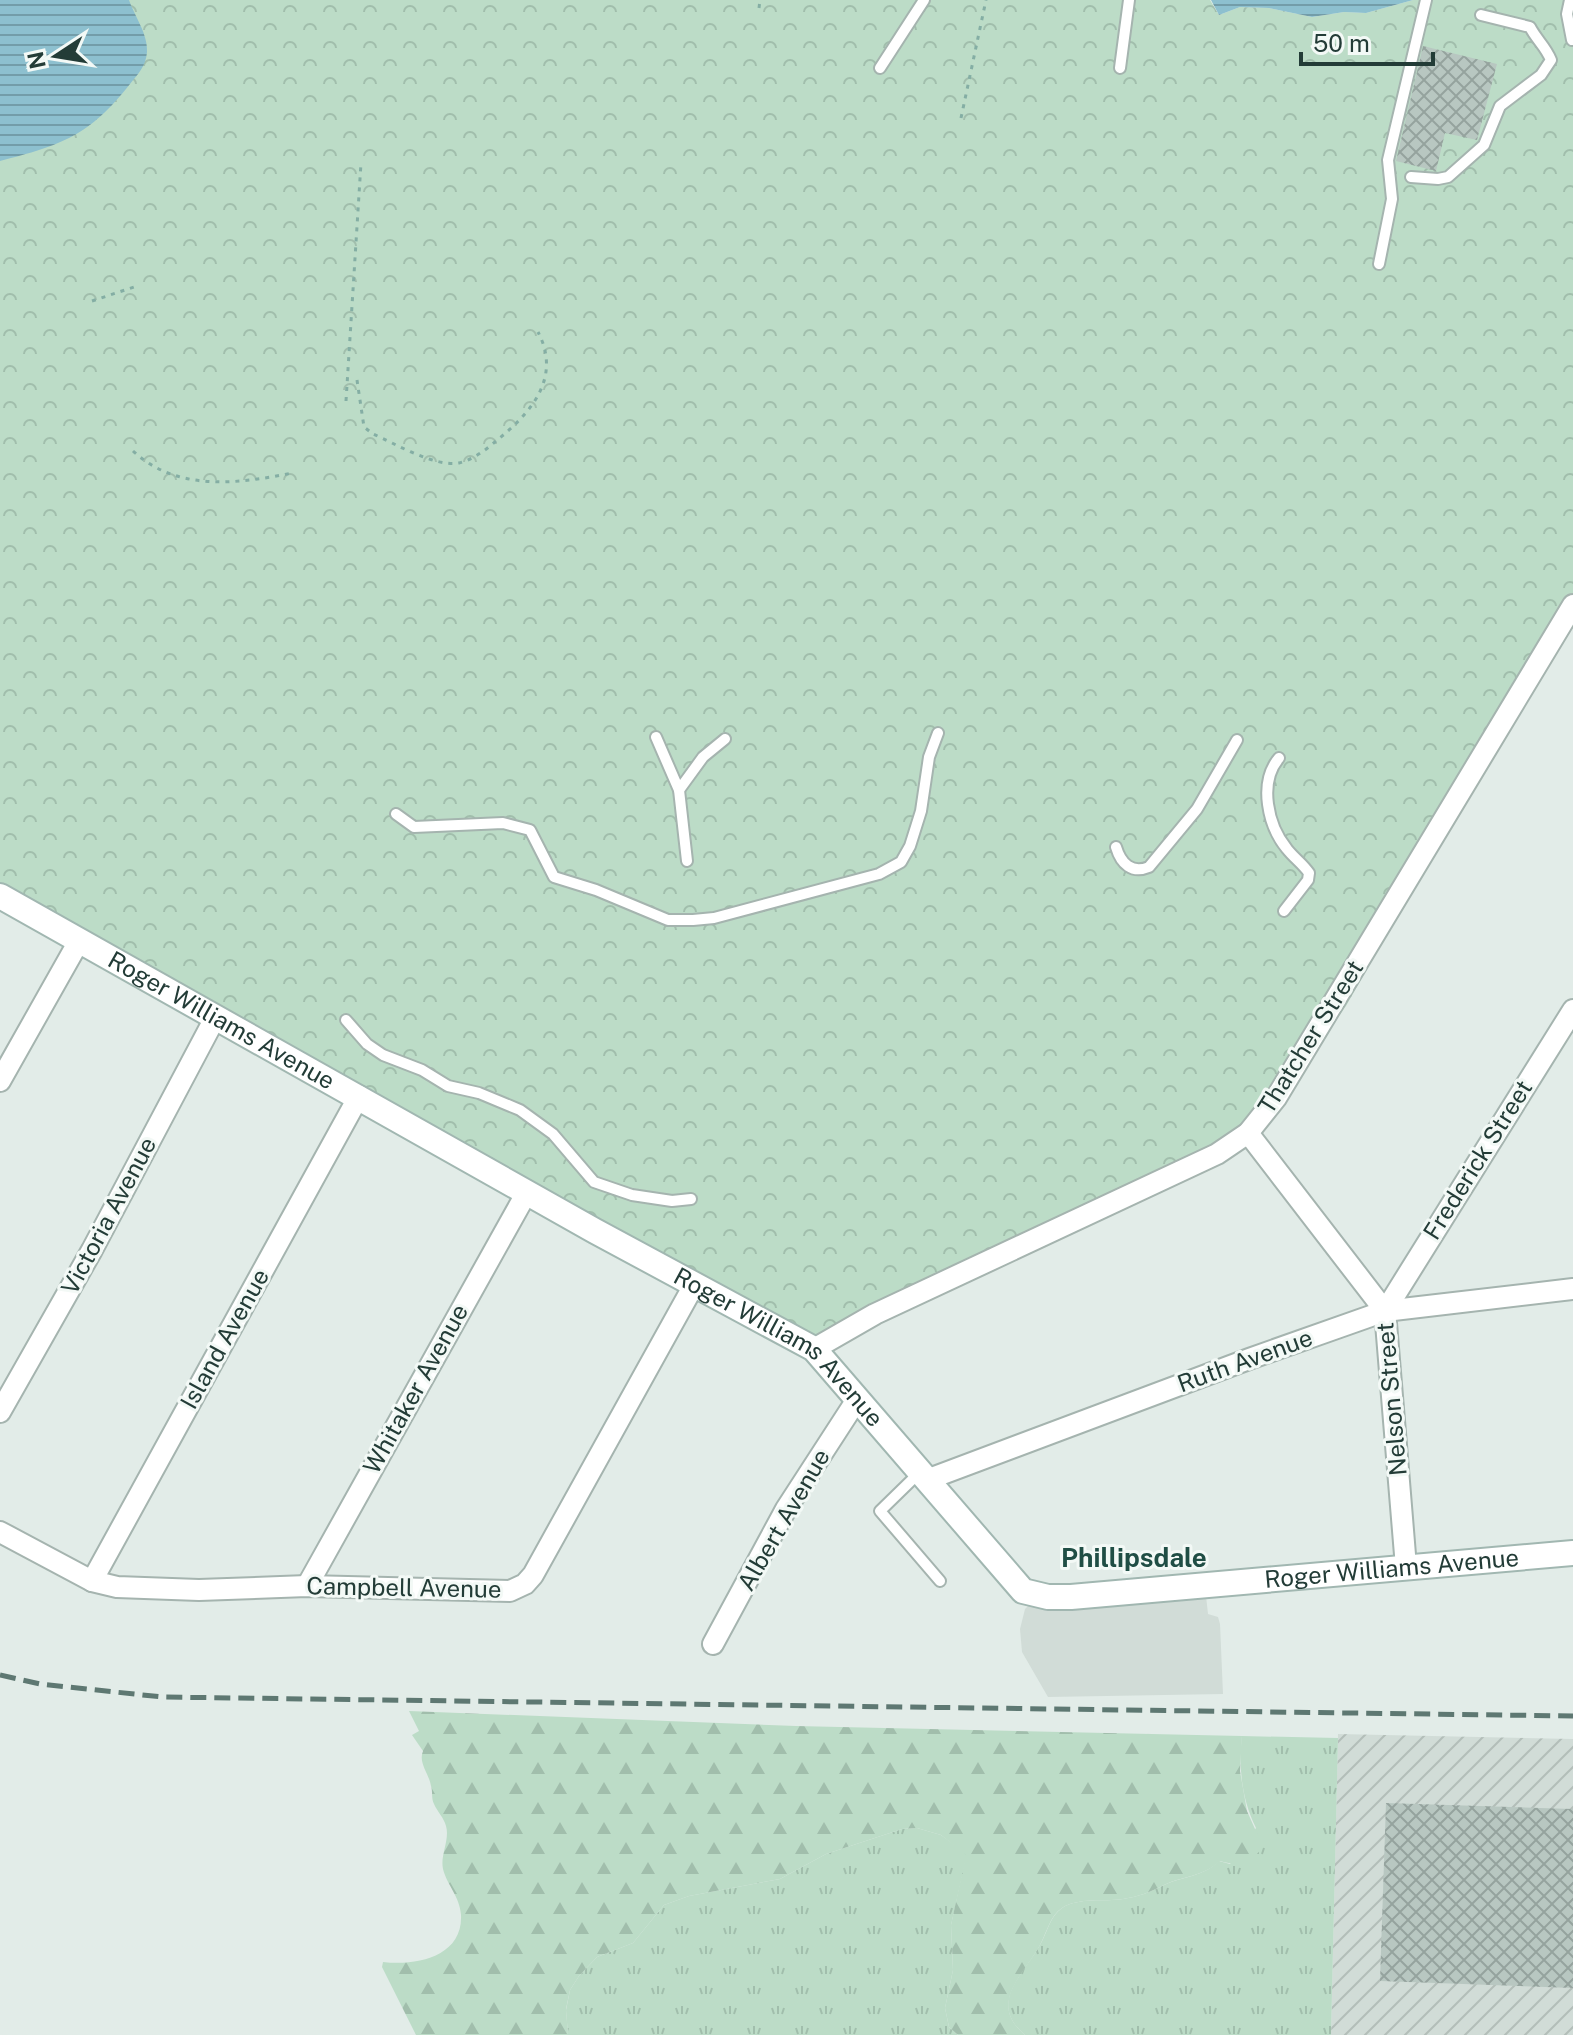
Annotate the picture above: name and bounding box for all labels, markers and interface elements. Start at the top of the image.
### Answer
north arrow [16,16,96,96]
scale bar [1301,16,1433,66]
text: 50 m [1313,29,1370,57]
text: N [22,49,51,71]
street label: Roger Williams Avenue [104,945,340,1095]
street label: Thatcher Street [1252,955,1369,1118]
street label: Frederick Street [1417,1075,1537,1244]
street label: Victoria Avenue [55,1132,161,1299]
street label: Roger Williams Avenue [669,1261,890,1432]
street label: Island Avenue [174,1264,274,1413]
street label: Whitaker Avenue [357,1299,473,1478]
street label: Nelson Street [1370,1321,1412,1477]
street label: Ruth Avenue [1173,1323,1316,1397]
street label: Albert Avenue [731,1444,835,1595]
district label: Phillipsdale [1061,1542,1207,1573]
street label: Roger Williams Avenue [1263,1543,1520,1593]
street label: Campbell Avenue [306,1571,502,1603]

